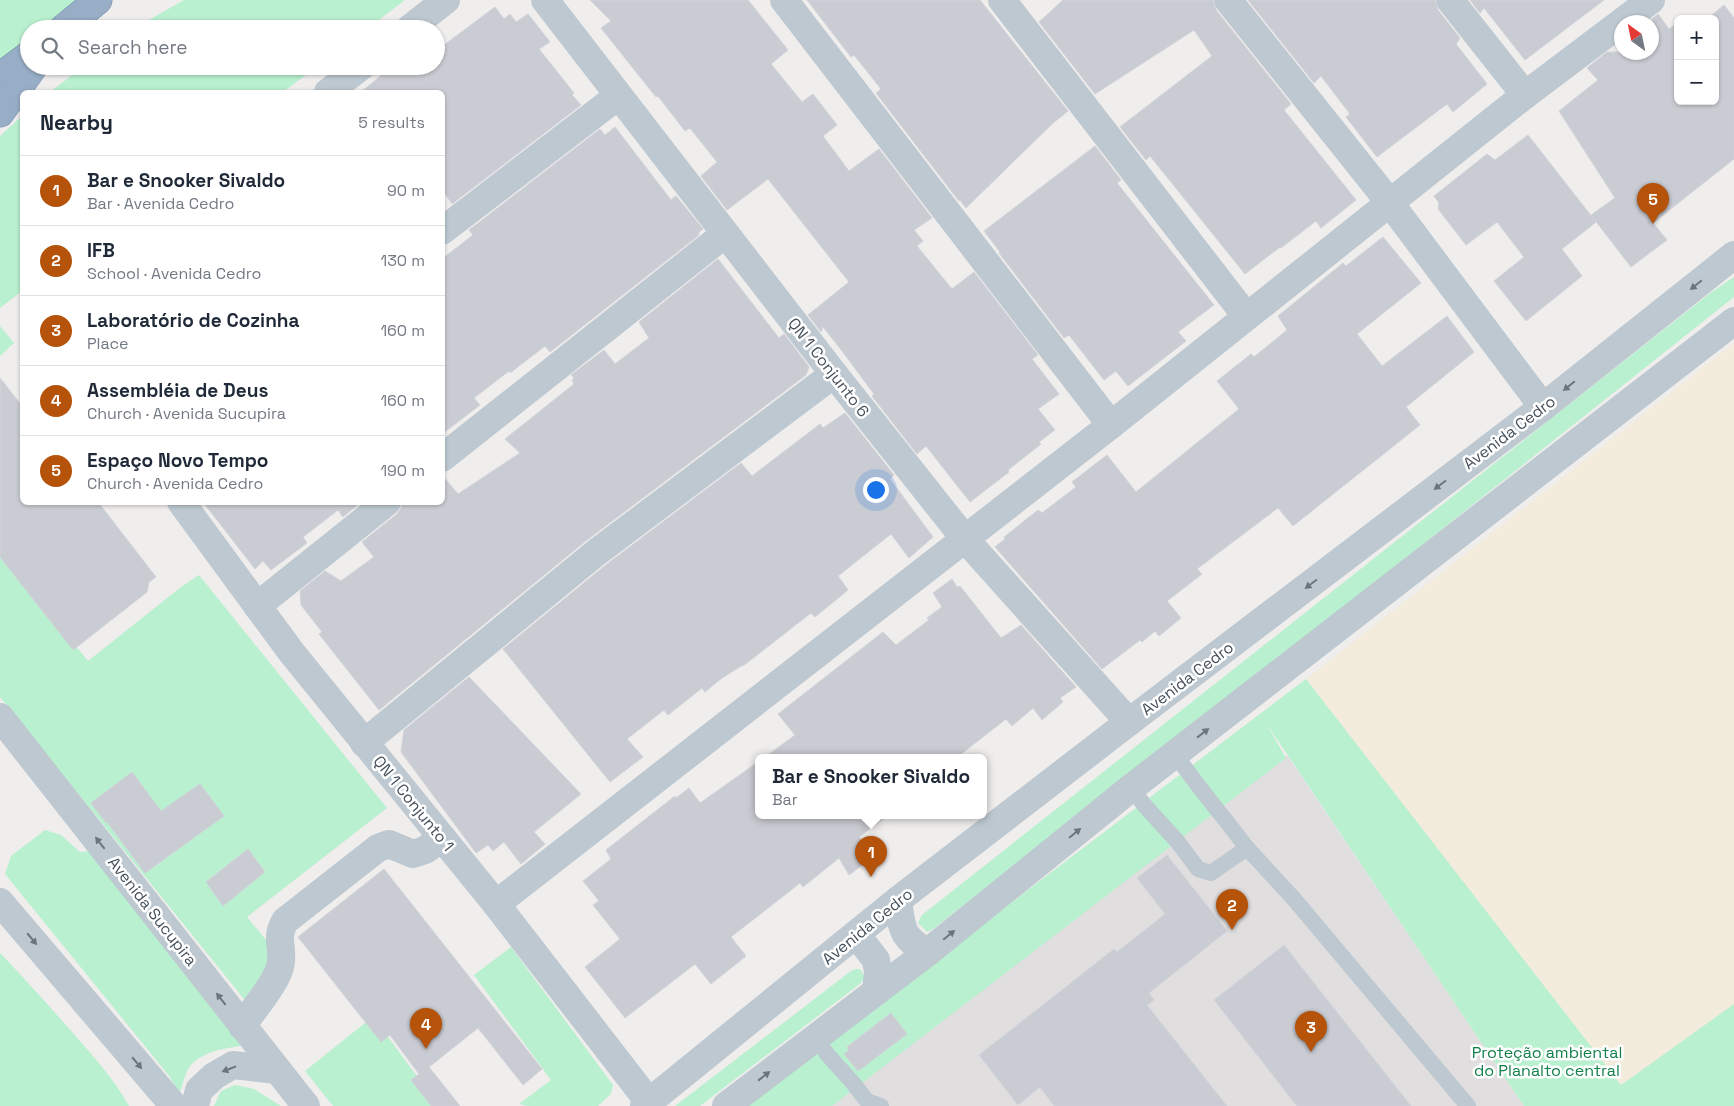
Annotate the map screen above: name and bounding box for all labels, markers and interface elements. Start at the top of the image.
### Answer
north arrow [1614,15,1659,60]
map controls [1674,15,1719,105]
button: + [1674,15,1719,60]
search box [20,20,445,75]
icon: search [38,34,66,62]
text: Search here [78,35,188,60]
button: − [1674,60,1719,105]
text: Nearby [40,109,113,136]
text: 5 results [358,112,425,133]
text: Bar e Snooker Sivaldo [87,168,285,193]
text: 1 [52,180,60,201]
text: 90 m [387,180,425,201]
pin: 5 [1637,183,1669,224]
text: Bar · Avenida Cedro [87,193,234,214]
text: IFB [87,238,115,263]
text: 2 [51,250,61,271]
text: 130 m [381,250,425,271]
text: School · Avenida Cedro [87,263,261,284]
one-way arrow [1689,280,1703,290]
text: Laboratório de Cozinha [87,308,300,333]
street label: QN 1 Conjunto 6 [783,313,874,421]
text: 3 [51,320,61,341]
text: 160 m [380,320,425,341]
text: Place [87,333,129,354]
text: Assembléia de Deus [87,378,268,403]
one-way arrow [1563,381,1576,392]
text: 4 [51,390,61,411]
text: 160 m [380,390,425,411]
street label: Avenida Cedro [1459,391,1560,474]
text: Church · Avenida Sucupira [87,403,286,424]
text: Espaço Novo Tempo [87,448,268,473]
text: 5 [51,460,61,481]
text: 190 m [380,460,425,481]
text: Church · Avenida Cedro [87,473,263,494]
your location [863,477,889,503]
one-way arrow [1434,480,1447,491]
one-way arrow [1305,578,1318,589]
street label: Avenida Cedro [1137,637,1238,720]
one-way arrow [1196,727,1209,738]
street label: QN 1 Conjunto 1 [369,751,459,856]
popup [755,754,987,819]
text: Bar e Snooker Sivaldo [772,764,970,789]
text: Bar [772,789,798,810]
one-way arrow [1069,828,1082,839]
one-way arrow [95,836,105,850]
pin: 1 [855,836,887,877]
street label: Avenida Sucupira [103,852,202,970]
street label: Avenida Cedro [818,883,917,969]
pin: 2 [1216,889,1248,930]
one-way arrow [942,930,955,941]
one-way arrow [26,933,37,946]
one-way arrow [216,992,226,1006]
pin: 4 [410,1008,442,1049]
pin: 3 [1295,1011,1327,1052]
park label: Proteção ambiental do Planalto central [1472,1042,1622,1081]
one-way arrow [131,1057,142,1069]
one-way arrow [221,1065,236,1073]
one-way arrow [757,1071,770,1082]

